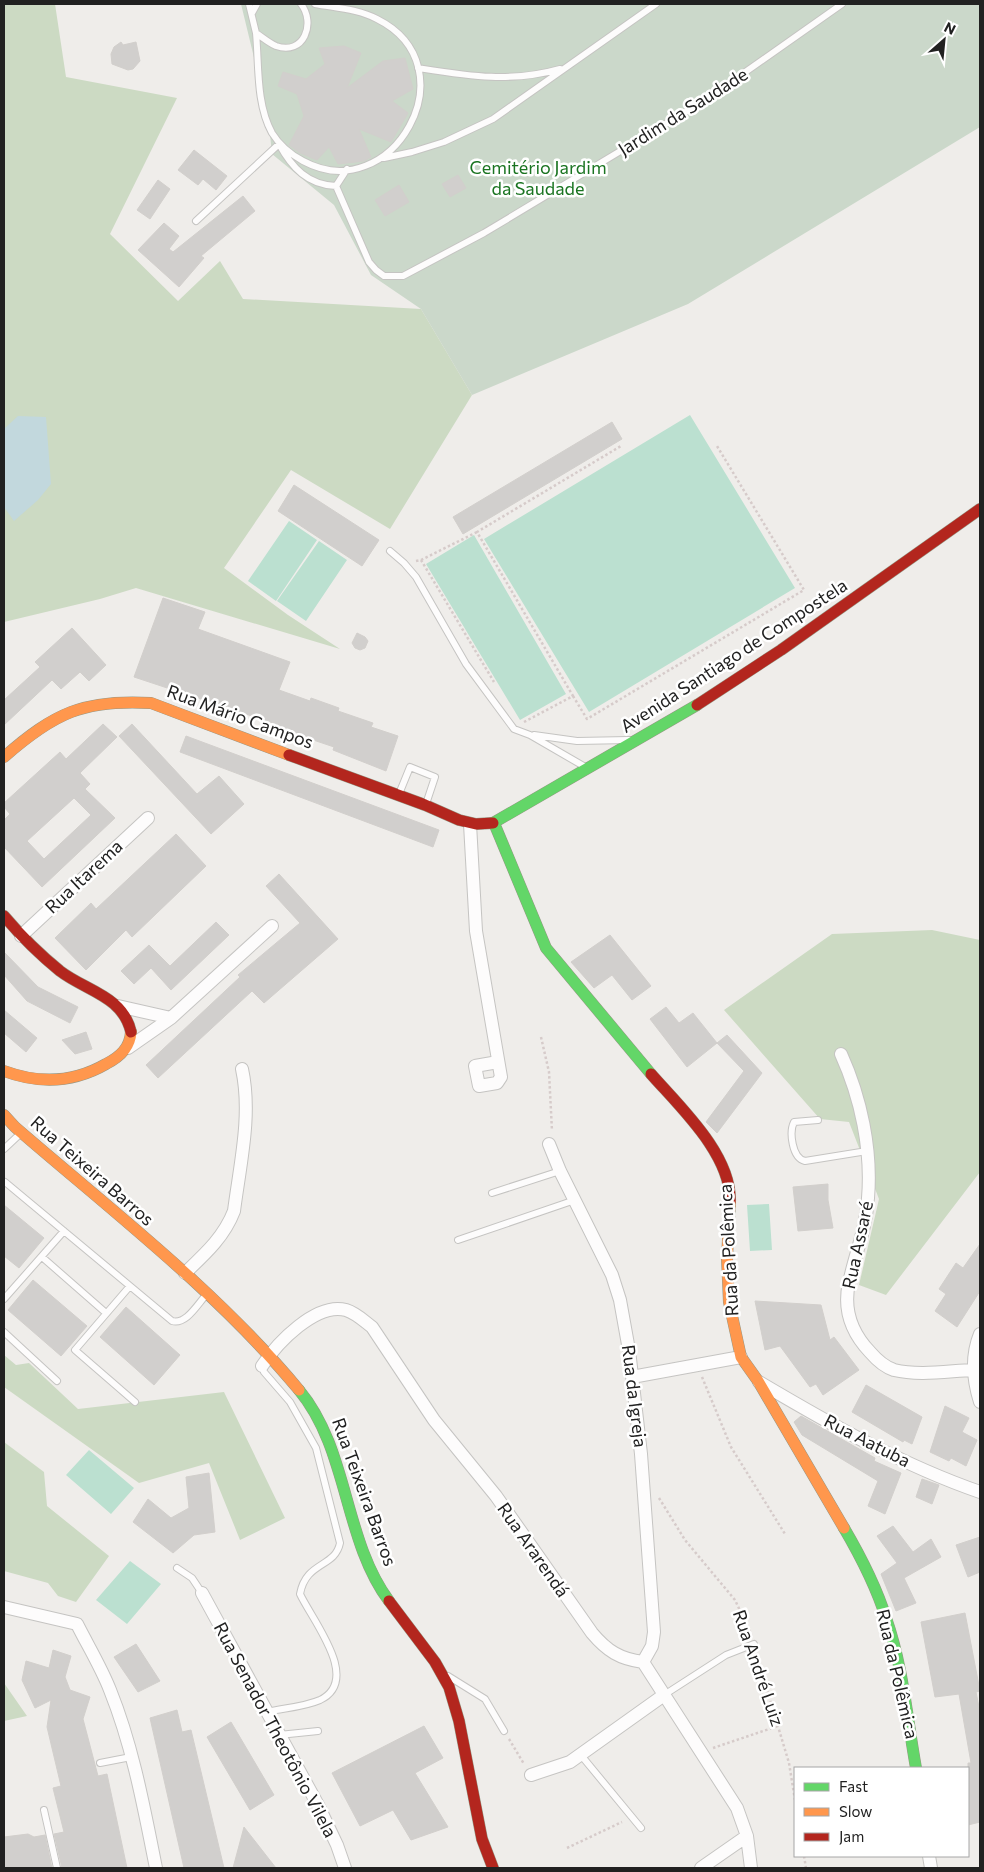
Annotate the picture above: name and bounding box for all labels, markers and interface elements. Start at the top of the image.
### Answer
north arrow [919,15,969,65]
text: N [942,18,959,38]
street label: Jardim da Saudade [614,62,751,160]
park label: Cemitério Jardim da Saudade [469,156,607,199]
street label: Avenida Santiago de Compostela [616,573,851,737]
street label: Rua Mário Campos [164,679,317,753]
street label: Rua Itarema [40,835,127,918]
street label: Rua Teixeira Barros [27,1111,159,1230]
street label: Rua da Polêmica [714,1183,742,1317]
street label: Rua Assaré [837,1199,877,1291]
street label: Rua da Igreja [618,1343,652,1448]
street label: Rua Aatuba [821,1409,914,1471]
street label: Rua Teixeira Barros [328,1415,402,1569]
street label: Rua Ararendá [493,1498,574,1601]
street label: Rua André Luiz [729,1607,789,1729]
street label: Rua da Polêmica [872,1607,924,1741]
street label: Rua Senador Theotônio Vilela [210,1618,342,1841]
legend [794,1767,969,1857]
text: Fast [839,1777,868,1795]
text: Slow [839,1802,872,1820]
text: Jam [839,1827,864,1845]

